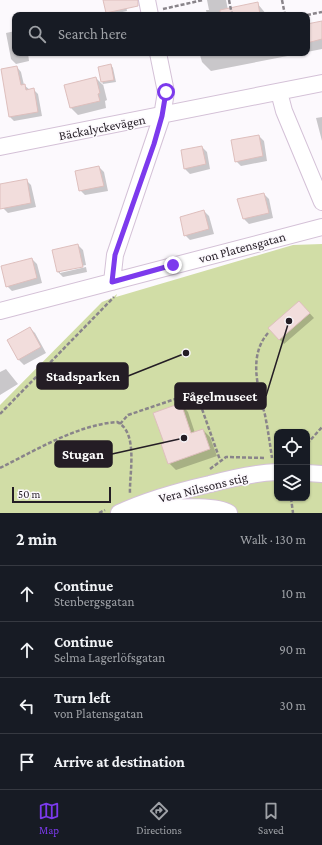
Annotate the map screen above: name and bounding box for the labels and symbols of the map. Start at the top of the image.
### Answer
route start [157,83,175,101]
street label: Bäckalyckevägen [58,112,147,143]
street label: von Platensgatan [196,229,287,267]
route end [164,256,182,274]
callout: Stadsparken [37,363,128,389]
text: Stadsparken [46,368,120,384]
callout: Fågelmuseet [175,383,266,409]
text: Fågelmuseet [183,388,258,404]
callout: Stugan [55,441,112,467]
text: Stugan [62,446,104,462]
street label: Vera Nilssons stig [157,469,250,506]
scale bar [12,485,111,504]

